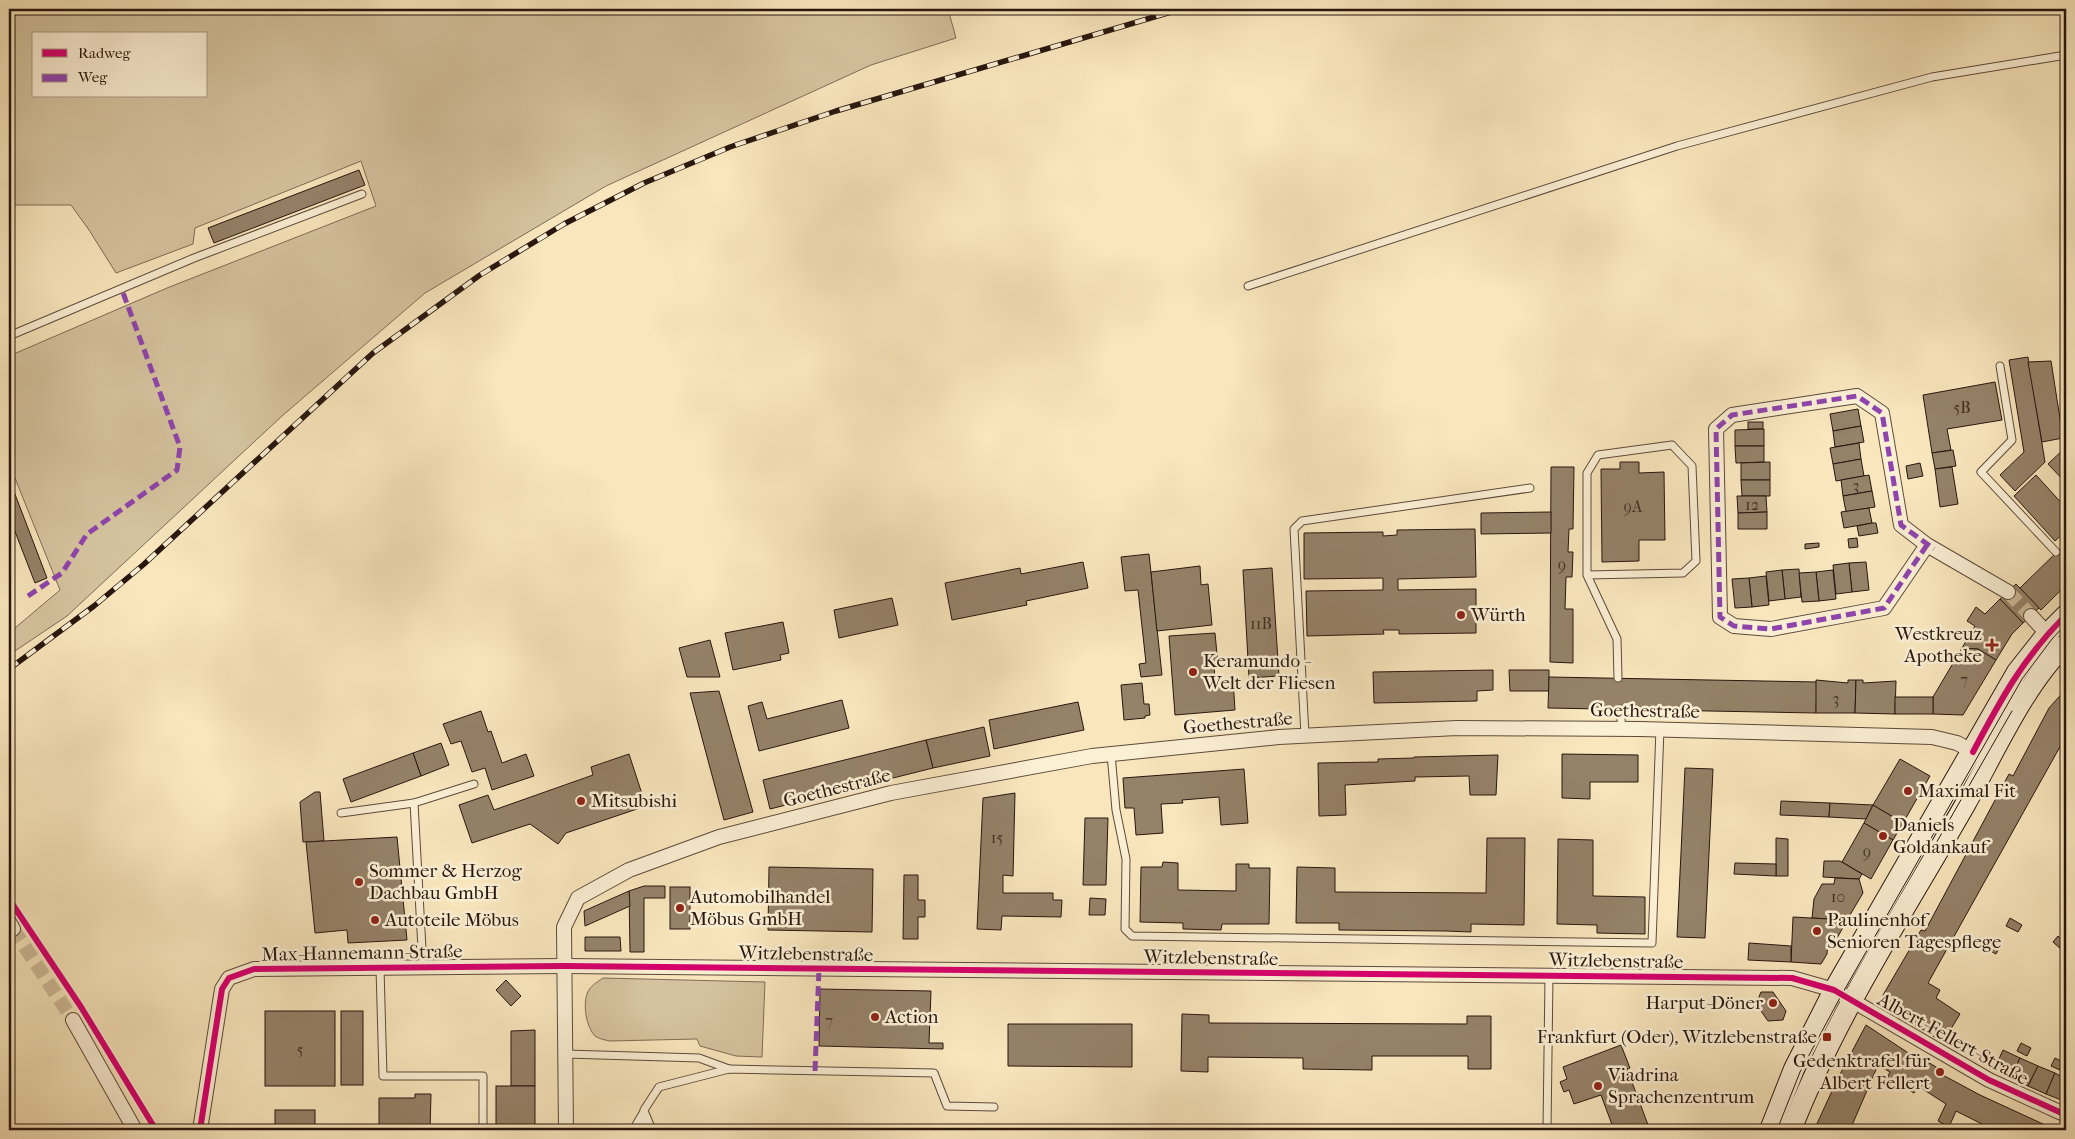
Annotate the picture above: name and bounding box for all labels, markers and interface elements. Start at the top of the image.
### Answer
legend [32,32,208,98]
text: Radweg [78,44,131,62]
text: Weg [77,68,108,86]
house number: 5B [1953,398,1971,417]
house number: 3 [1853,476,1859,495]
house number: 12 [1745,495,1759,514]
house number: 9A [1624,497,1643,516]
house number: 9 [1558,555,1566,574]
place label: Würth [1470,604,1526,626]
marker: Würth [1455,609,1467,621]
house number: 11B [1250,614,1272,633]
place label: Westkreuz Apotheke [1894,623,1982,667]
marker: Westkreuz Apotheke [1986,639,1998,651]
place label: Keramundo - Welt der Fliesen [1202,650,1336,694]
marker: Keramundo - Welt der Fliesen [1187,666,1199,678]
house number: 7 [1960,670,1968,689]
house number: 3 [1833,689,1839,708]
street label: Goethestraße [1590,699,1700,723]
street label: Goethestraße [1182,707,1294,739]
street label: Goethestraße [781,764,893,812]
place label: Maximal Fit [1918,780,2016,802]
marker: Maximal Fit [1902,785,1914,797]
place label: Mitsubishi [591,790,677,812]
marker: Mitsubishi [575,795,587,807]
place label: Daniels Goldankauf [1893,814,1990,858]
house number: 15 [991,828,1003,847]
marker: Daniels Goldankauf [1877,830,1889,842]
house number: 9 [1863,842,1871,861]
place label: Sommer & Herzog Dachbau GmbH [369,860,522,904]
marker: Sommer & Herzog Dachbau GmbH [353,876,365,888]
place label: Automobilhandel Möbus GmbH [689,886,830,930]
house number: 10 [1831,887,1845,906]
marker: Automobilhandel Möbus GmbH [674,902,686,914]
place label: Autoteile Möbus [384,909,519,931]
place label: Paulinenhof Senioren Tagespflege [1827,909,2001,953]
marker: Autoteile Möbus [369,914,381,926]
marker: Paulinenhof Senioren Tagespflege [1811,925,1823,937]
street label: Max-Hannemann-Straße [261,940,463,966]
street label: Witzlebenstraße [738,942,873,966]
street label: Witzlebenstraße [1143,946,1278,970]
street label: Witzlebenstraße [1548,949,1683,973]
street label: Albert-Fellert-Straße [1873,988,2032,1090]
place label: Harput-Döner [1646,992,1764,1014]
marker: Harput-Döner [1767,997,1779,1009]
place label: Action [884,1006,938,1028]
house number: 7 [825,1011,833,1030]
marker: Action [869,1011,881,1023]
place label: Frankfurt (Oder), Witzlebenstraße [1537,1026,1817,1048]
marker: Frankfurt (Oder), Witzlebenstraße [1821,1031,1833,1043]
house number: 5 [297,1040,304,1059]
place label: Gedenktrafel für Albert Fellert [1793,1050,1931,1094]
place label: Viadrina Sprachenzentrum [1607,1064,1755,1108]
marker: Gedenktrafel für Albert Fellert [1934,1066,1946,1078]
marker: Viadrina Sprachenzentrum [1592,1080,1604,1092]

